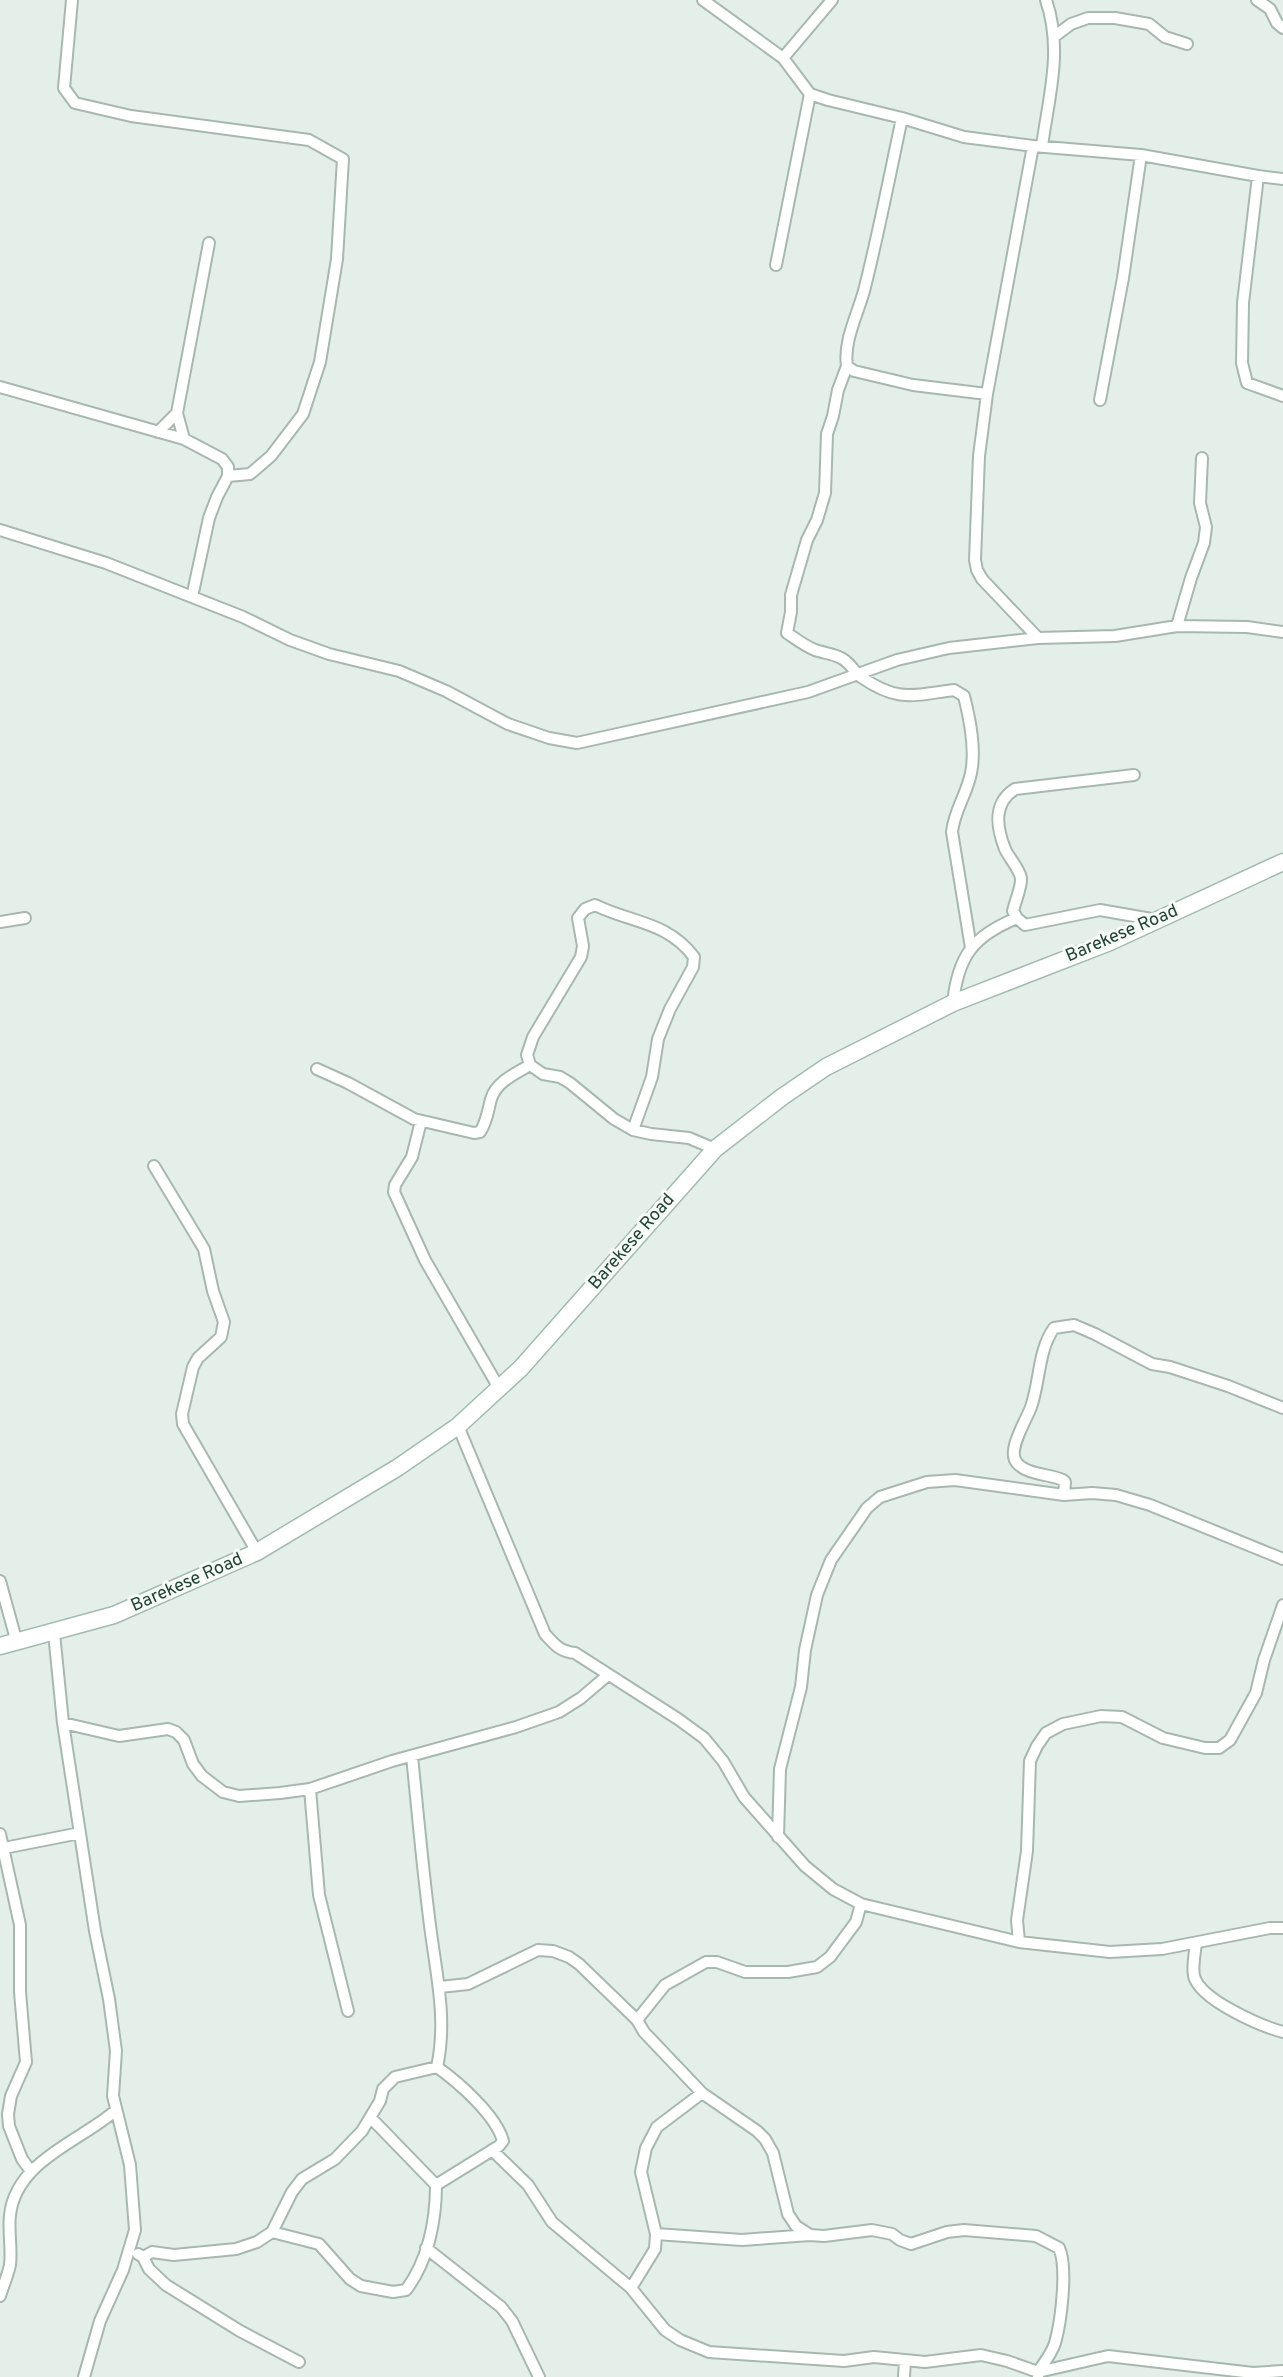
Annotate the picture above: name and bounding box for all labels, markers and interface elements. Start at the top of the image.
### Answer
street label: Barekese Road [1062,900,1182,968]
street label: Barekese Road [584,1189,680,1295]
street label: Barekese Road [127,1548,247,1618]

